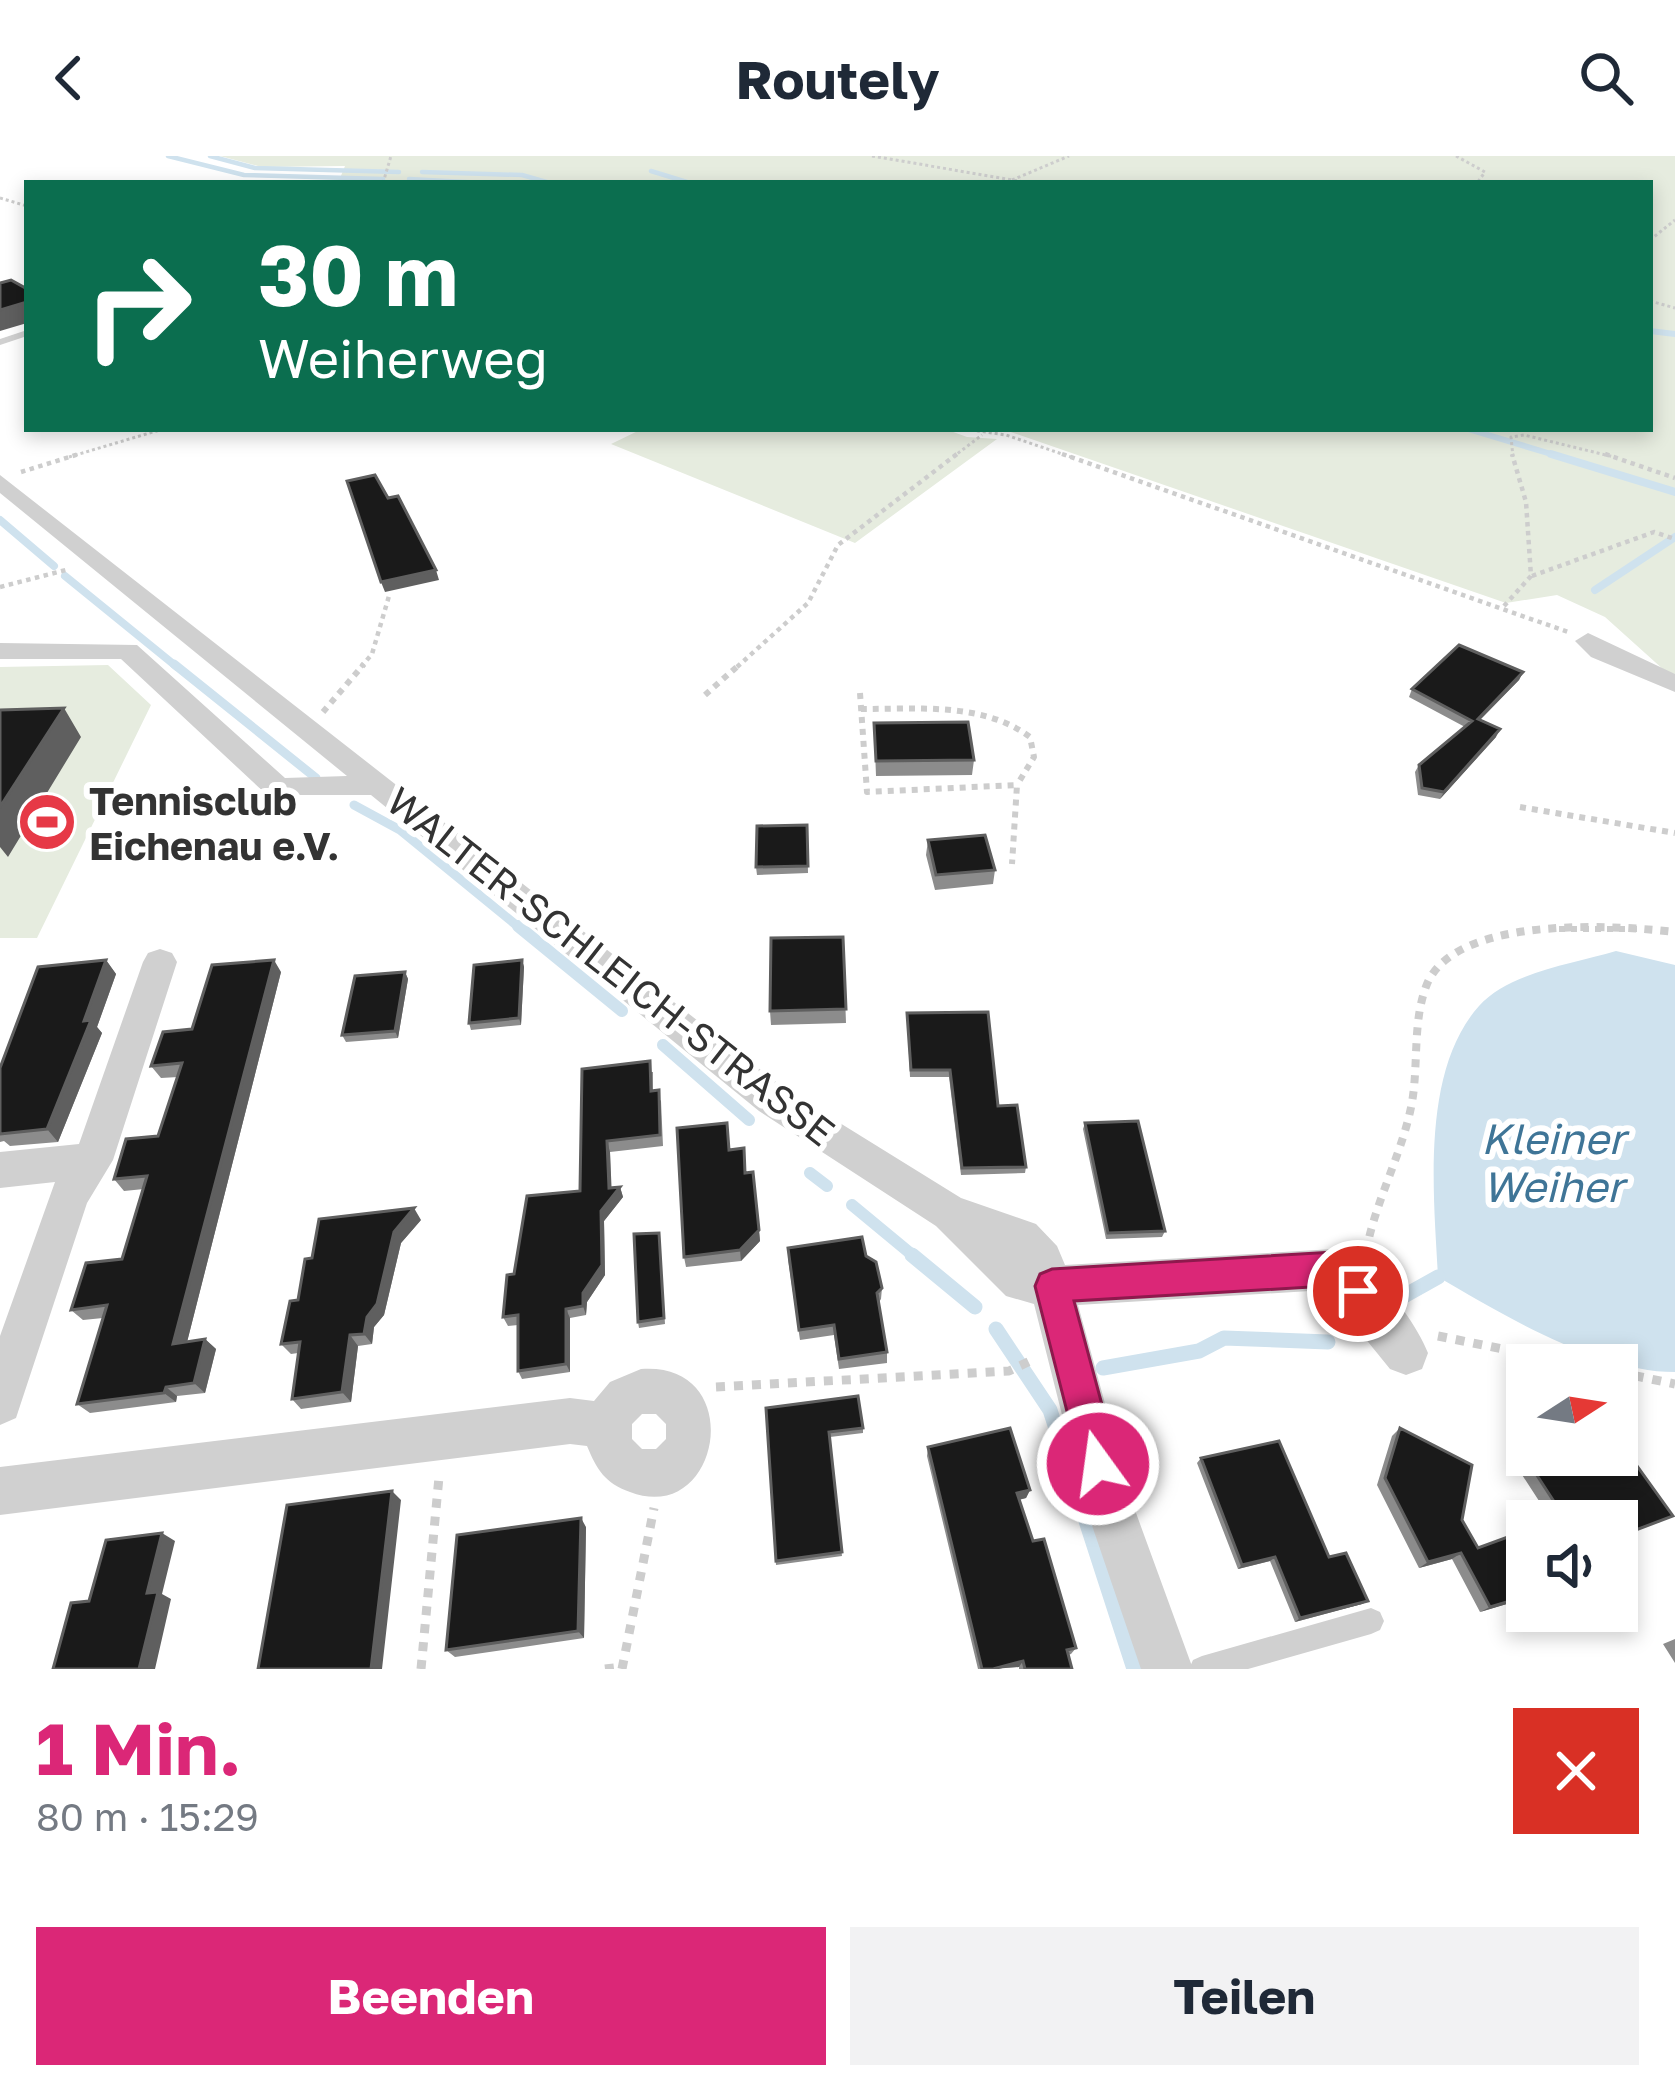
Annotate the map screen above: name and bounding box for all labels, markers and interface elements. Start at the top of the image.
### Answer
icon: back [36,45,102,111]
icon: search [1573,45,1639,111]
text: Routely [735,46,940,111]
text: 30 m [258,224,458,324]
icon: right [60,228,216,384]
text: Weiherweg [258,325,548,390]
place label: Tennisclub Eichenau e.V. [89,777,340,869]
street label: WALTER-SCHLEICH-STRASSE [378,777,844,1155]
sports icon: Tennisclub Eichenau e.V. [16,791,78,853]
water label: Kleiner Weiher [1481,1113,1630,1211]
pin [1307,1240,1409,1342]
icon: arrive [1325,1258,1391,1324]
north arrow [1506,1344,1638,1476]
map controls [1506,1344,1638,1632]
position arrow [1035,1401,1161,1527]
button: sound [1506,1500,1638,1632]
text: 1 Min. [36,1704,242,1791]
button: close [1513,1708,1639,1834]
text: 80 m · 15:29 [36,1793,259,1840]
button: Beenden [36,1927,826,2065]
button: Teilen [850,1927,1639,2065]

